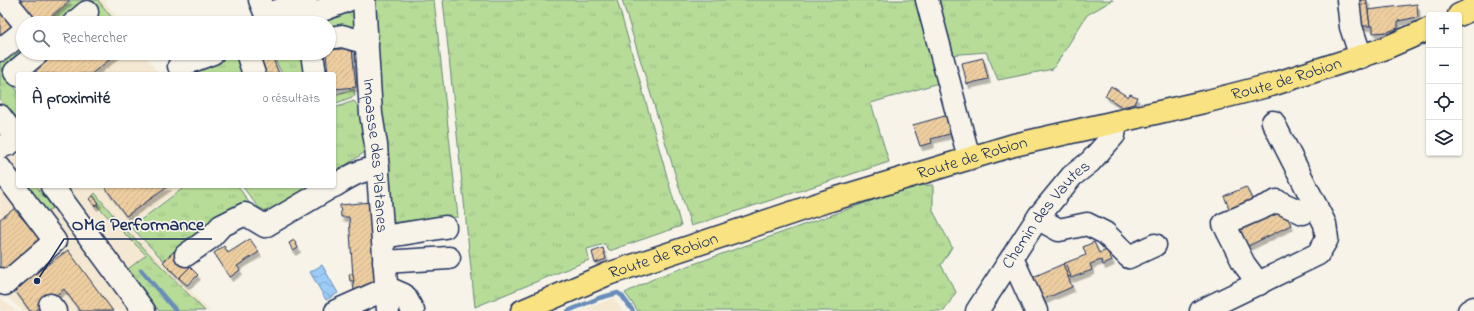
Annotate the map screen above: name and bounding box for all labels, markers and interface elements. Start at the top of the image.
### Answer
map controls [1426,12,1462,156]
button: + [1426,12,1462,48]
search box [16,16,336,60]
icon: search [30,27,52,49]
text: Rechercher [62,27,127,49]
button: − [1426,48,1462,84]
street label: Route de Robion [1229,51,1345,107]
street label: Impasse des Platanes [356,77,395,234]
button: locate [1426,84,1462,120]
text: À proximité [32,86,110,111]
text: 0 résultats [263,89,320,108]
button: layers [1426,120,1462,156]
street label: Route de Robion [914,130,1030,186]
street label: Chemin des Vautes [995,154,1096,274]
callout: OMG Performance [64,209,212,239]
text: OMG Performance [72,213,205,239]
street label: Route de Robion [605,226,721,285]

